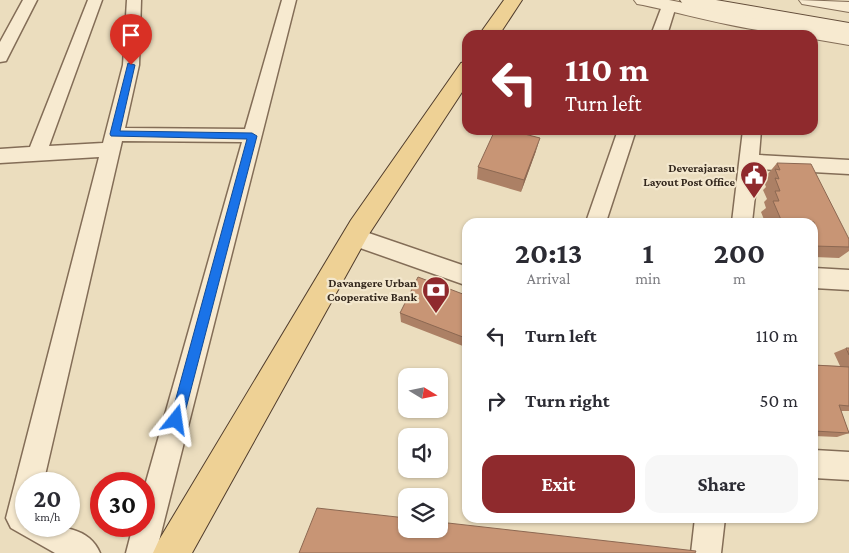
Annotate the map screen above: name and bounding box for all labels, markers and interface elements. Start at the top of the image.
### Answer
pin [110,14,152,65]
icon: arrive [117,21,145,49]
icon: left [482,50,547,115]
text: 110 m [565,50,649,89]
text: Turn left [565,91,642,116]
public building icon: Deverajarasu Layout Post Office [739,160,769,199]
place label: Deverajarasu Layout Post Office [643,161,735,189]
text: 20:13 [515,236,582,269]
text: 1 [642,236,654,269]
text: 200 [714,236,765,269]
text: Arrival [527,270,570,287]
text: min [635,270,661,287]
text: m [733,270,746,287]
bank icon: Davangere Urban Cooperative Bank [421,275,451,314]
place label: Davangere Urban Cooperative Bank [327,276,417,304]
icon: left [482,322,510,350]
text: Turn left [525,325,597,346]
text: 110 m [756,325,798,346]
north arrow [398,368,448,418]
map controls [398,368,448,538]
icon: right [482,387,510,415]
text: Turn right [525,390,610,411]
text: 50 m [759,390,798,411]
position arrow [149,393,201,445]
button: sound [398,428,448,478]
button: Exit [482,455,635,513]
button: Share [645,455,798,513]
speed limit sign: 30 [90,472,155,537]
text: 20 [34,485,61,512]
button: layers [398,488,448,538]
text: km/h [35,510,60,524]

